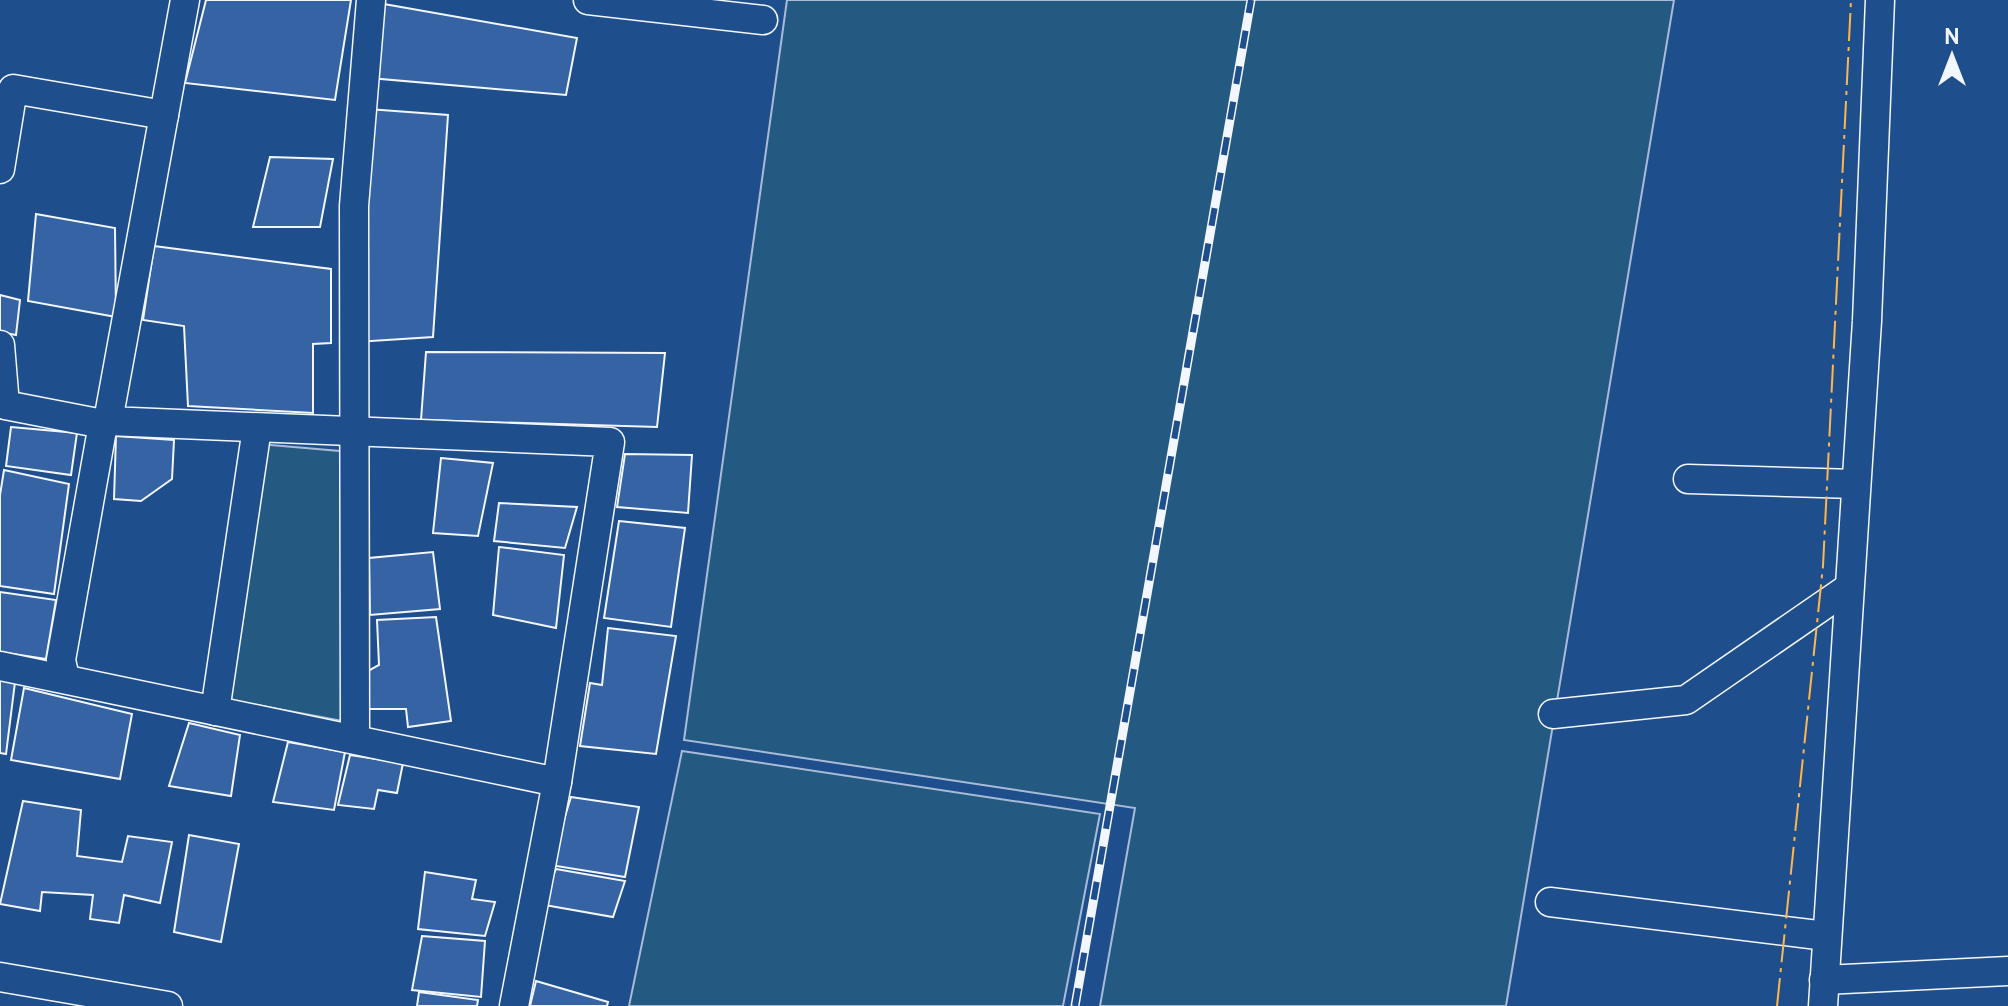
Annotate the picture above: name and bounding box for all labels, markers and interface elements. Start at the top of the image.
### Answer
north arrow [1912,16,1992,96]
text: N [1944,25,1960,52]

